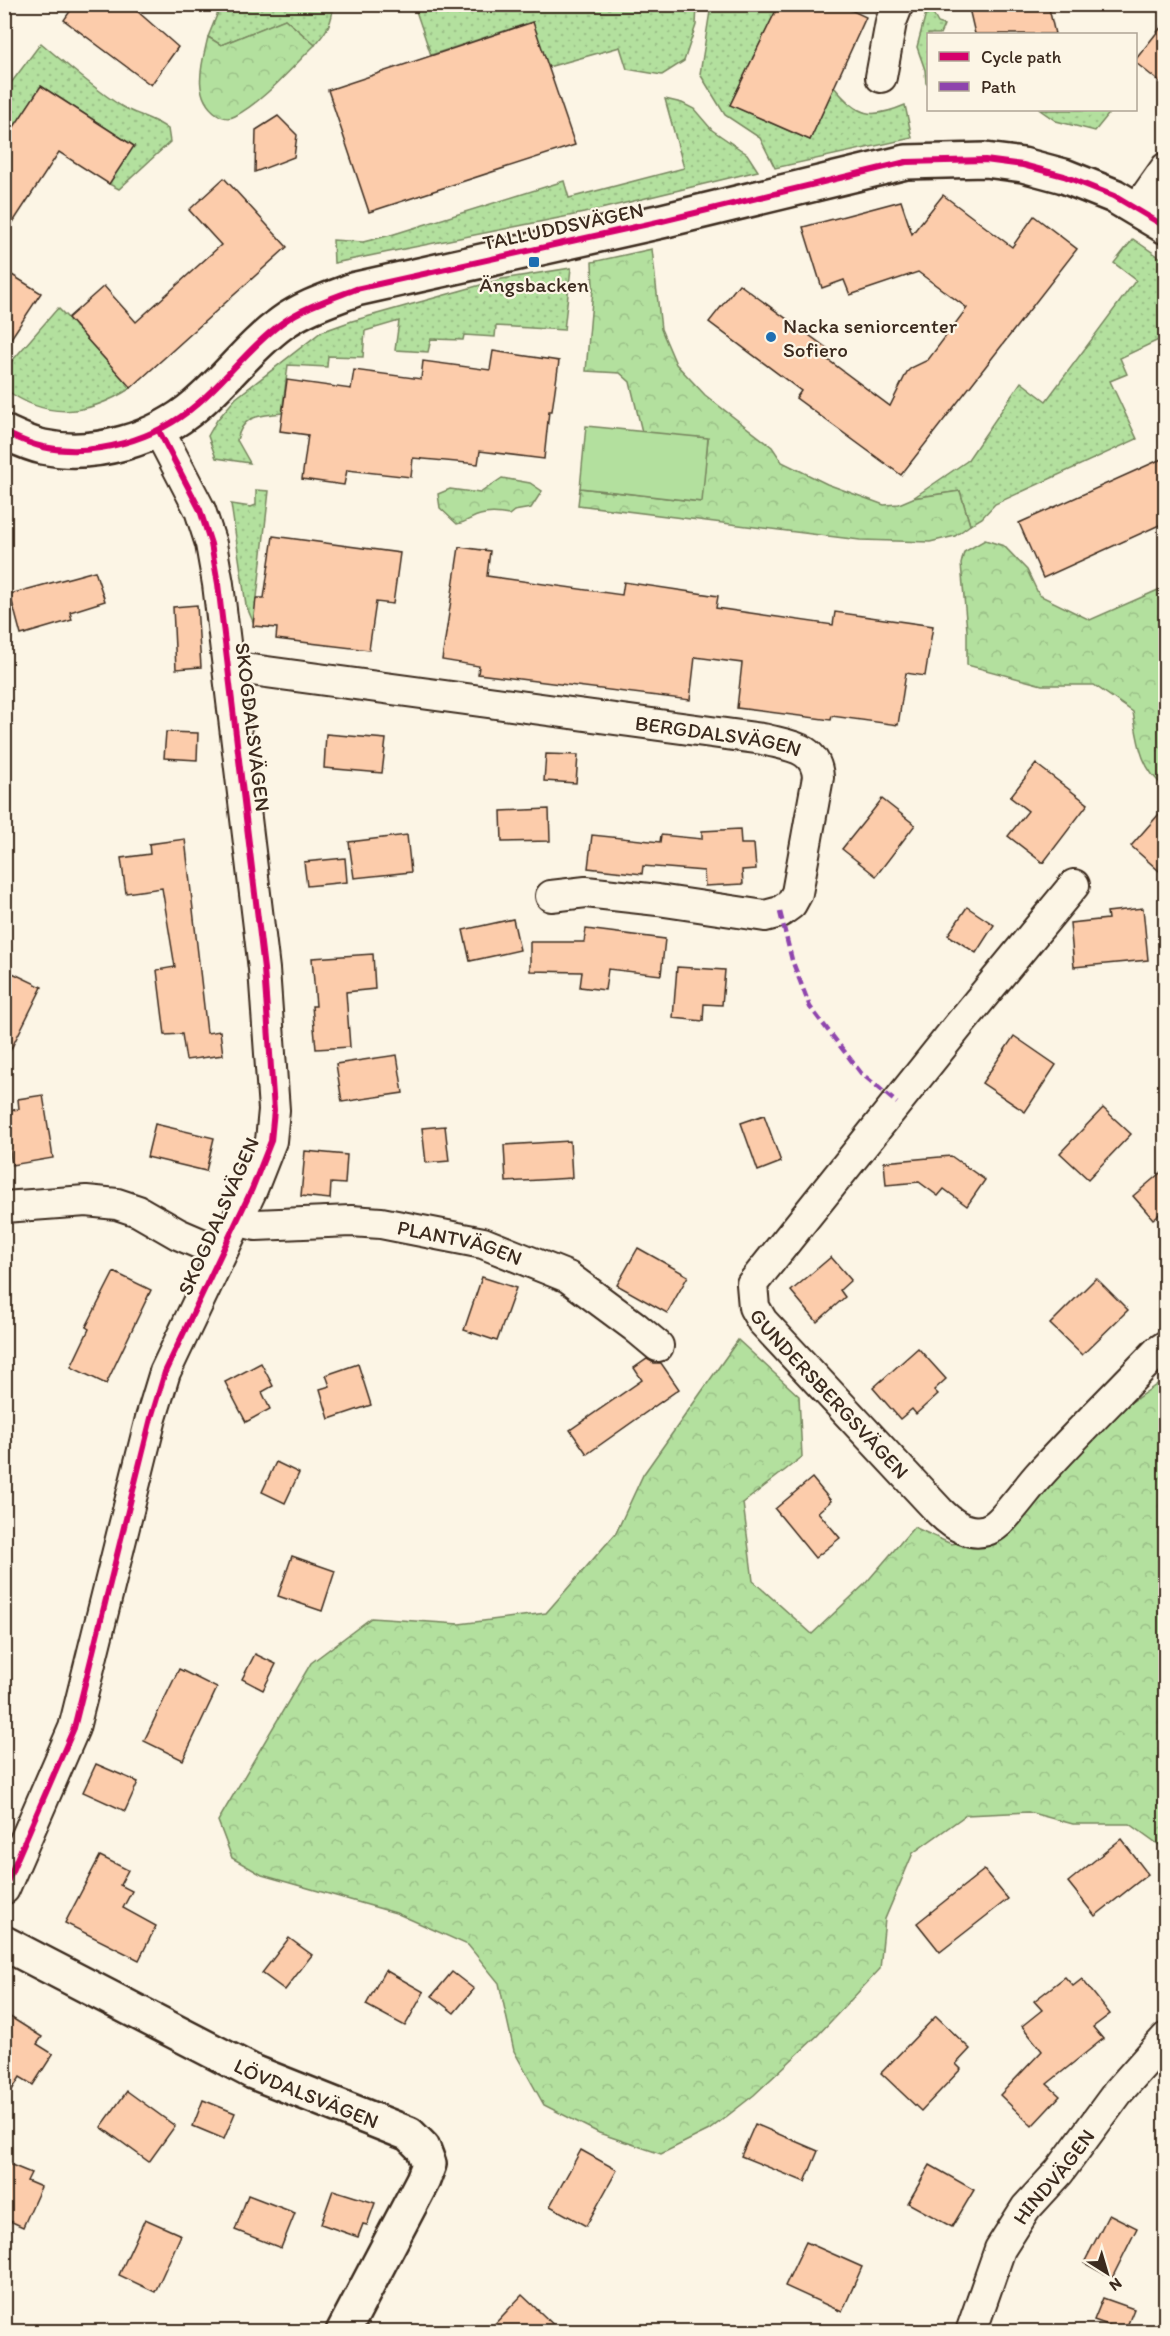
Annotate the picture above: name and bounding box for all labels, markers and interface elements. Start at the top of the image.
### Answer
legend [927,33,1137,111]
text: Cycle path [981,46,1062,68]
text: Path [981,76,1016,98]
street label: TALLUDDSVÄGEN [480,197,646,255]
marker: Ängsbacken [527,255,541,269]
place label: Ängsbacken [479,272,589,297]
place label: Nacka seniorcenter Sofiero [783,313,958,362]
marker: Nacka seniorcenter Sofiero [764,330,778,344]
street label: SKOGDALSVÄGEN [230,641,276,813]
street label: BERGDALSVÄGEN [634,709,805,761]
street label: SKOGDALSVÄGEN [172,1133,264,1299]
street label: PLANTVÄGEN [395,1214,526,1270]
street label: GUNDERSBERGSVÄGEN [745,1304,915,1483]
street label: LÖVDALSVÄGEN [230,2052,383,2133]
street label: HINDVÄGEN [1007,2124,1099,2229]
north arrow [1077,2243,1137,2303]
text: N [1106,2274,1126,2295]

